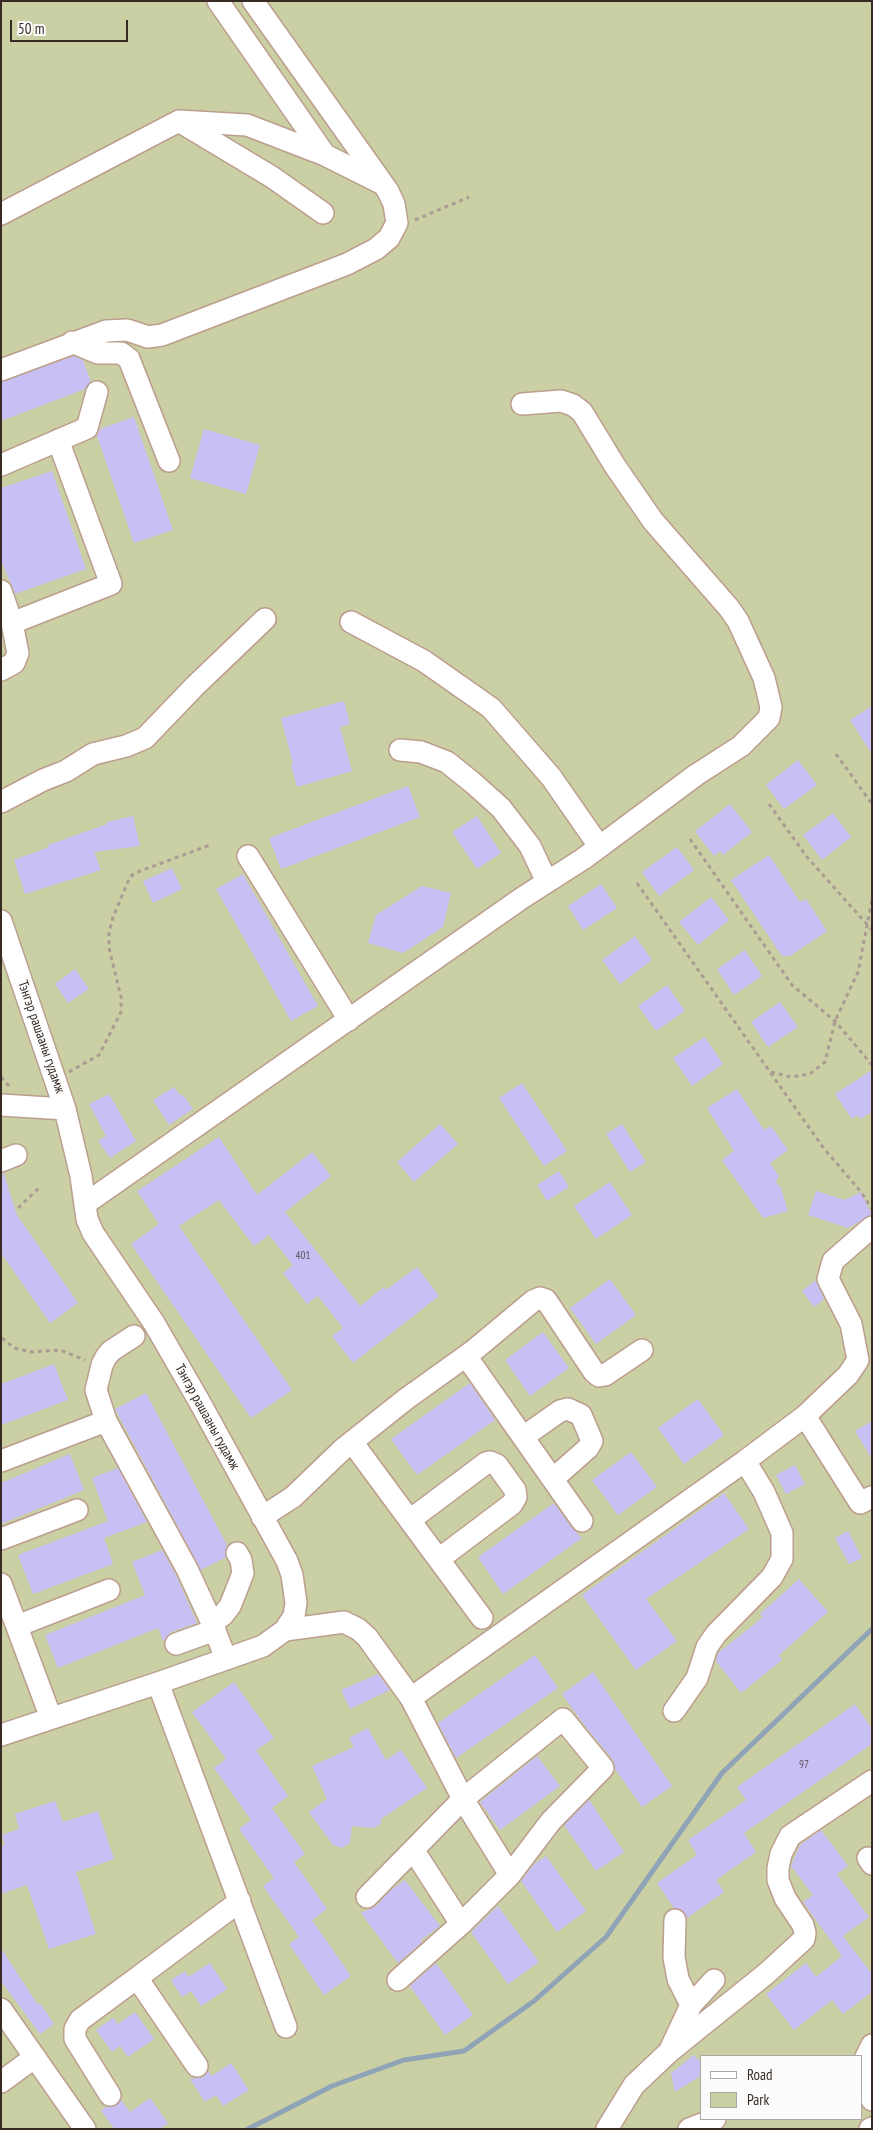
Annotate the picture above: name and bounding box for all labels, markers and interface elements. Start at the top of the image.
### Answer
scale bar [12,10,130,42]
text: 50 m [18,19,44,38]
street label: Тэнгэр рашааны гудамж [14,978,68,1096]
house number: 401 [296,1249,310,1263]
street label: Тэнгэр рашааны гудамж [171,1361,243,1473]
house number: 97 [799,1758,809,1772]
legend [700,2055,863,2120]
text: Road [747,2065,773,2084]
text: Park [747,2090,769,2109]

